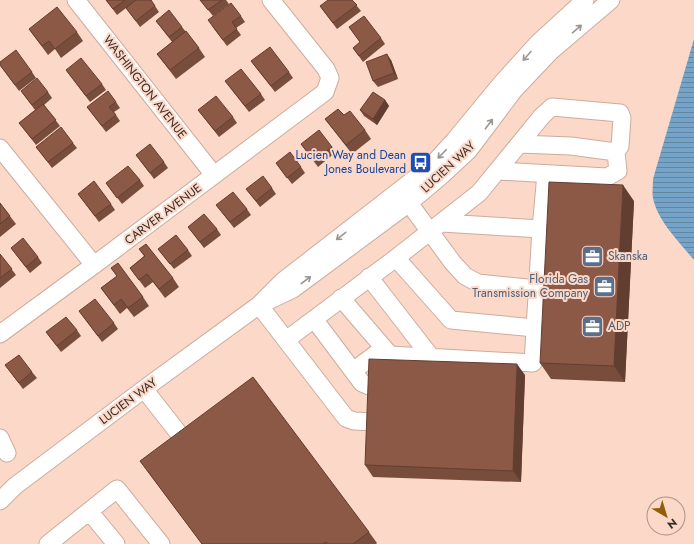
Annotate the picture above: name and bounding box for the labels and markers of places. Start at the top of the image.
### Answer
place label: Lucien Way and Dean Jones Boulevard [295,146,406,178]
bus stop icon: Lucien Way and Dean Jones Boulevard [408,149,434,175]
office icon: Skanska [580,243,606,269]
place label: Skanska [608,247,648,265]
place label: Florida Gas Transmission Company [472,270,589,302]
office icon: Florida Gas Transmission Company [591,273,617,299]
office icon: ADP [579,313,605,339]
place label: ADP [608,317,631,335]

